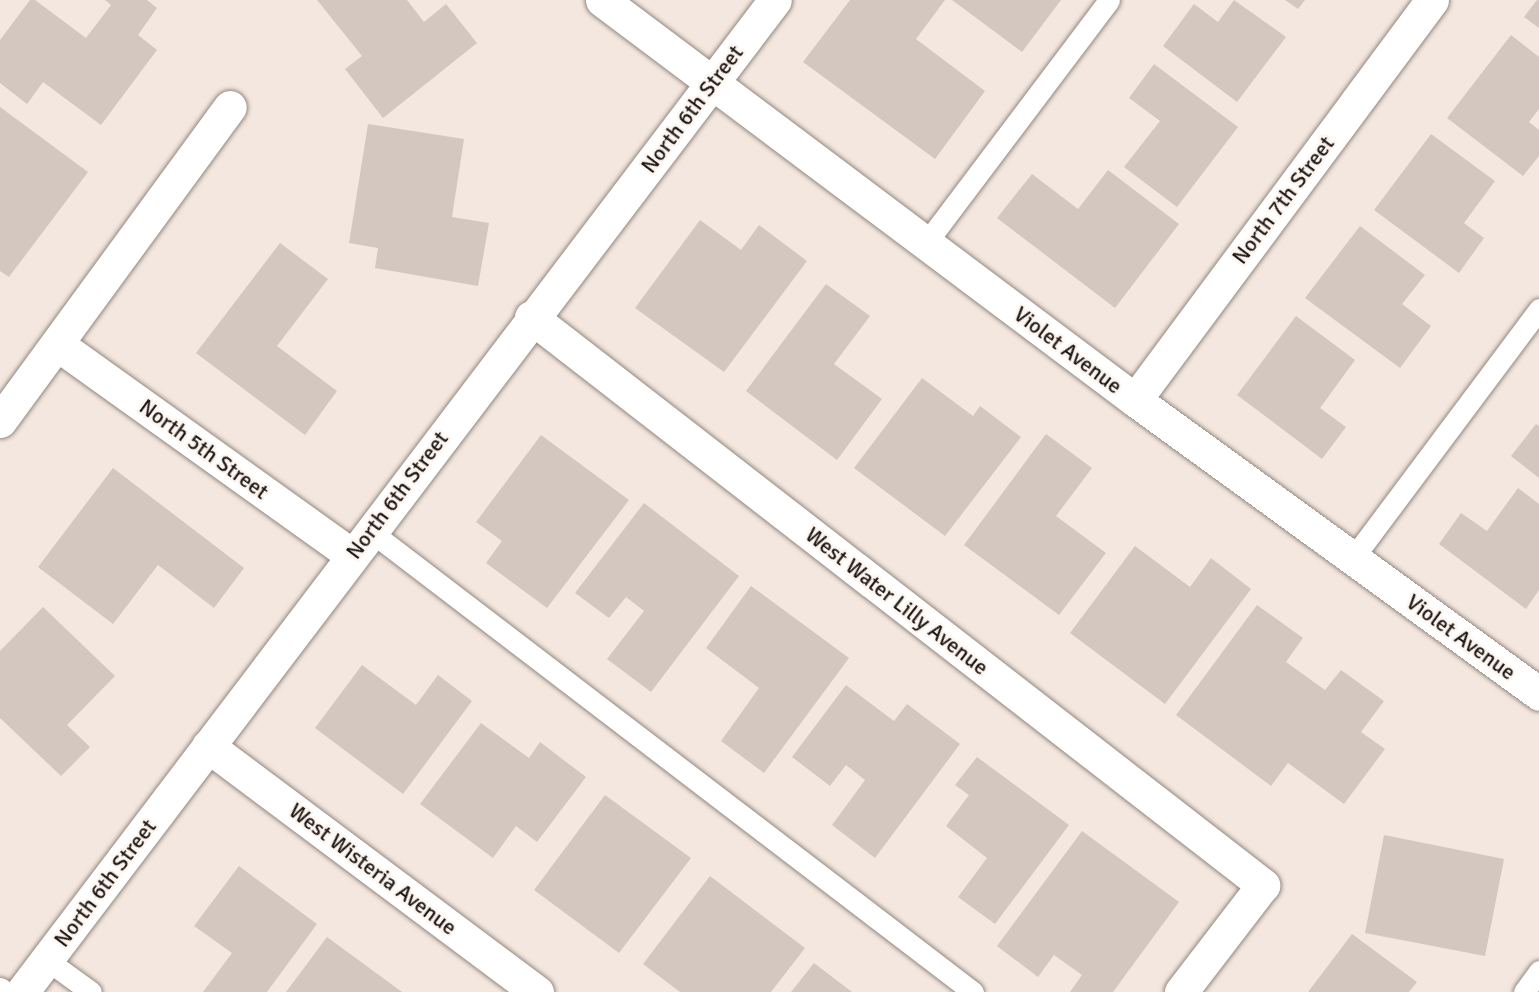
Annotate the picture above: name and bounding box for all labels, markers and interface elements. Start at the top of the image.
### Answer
street label: North 6th Street [635,40,749,178]
street label: North 7th Street [1226,131,1340,269]
street label: Violet Avenue [1009,301,1127,399]
street label: North 5th Street [134,393,274,505]
street label: North 6th Street [340,426,454,564]
street label: West Water Lilly Avenue [800,521,994,681]
street label: Violet Avenue [1401,589,1521,685]
street label: West Wisteria Avenue [284,797,462,941]
street label: North 6th Street [48,814,162,952]

